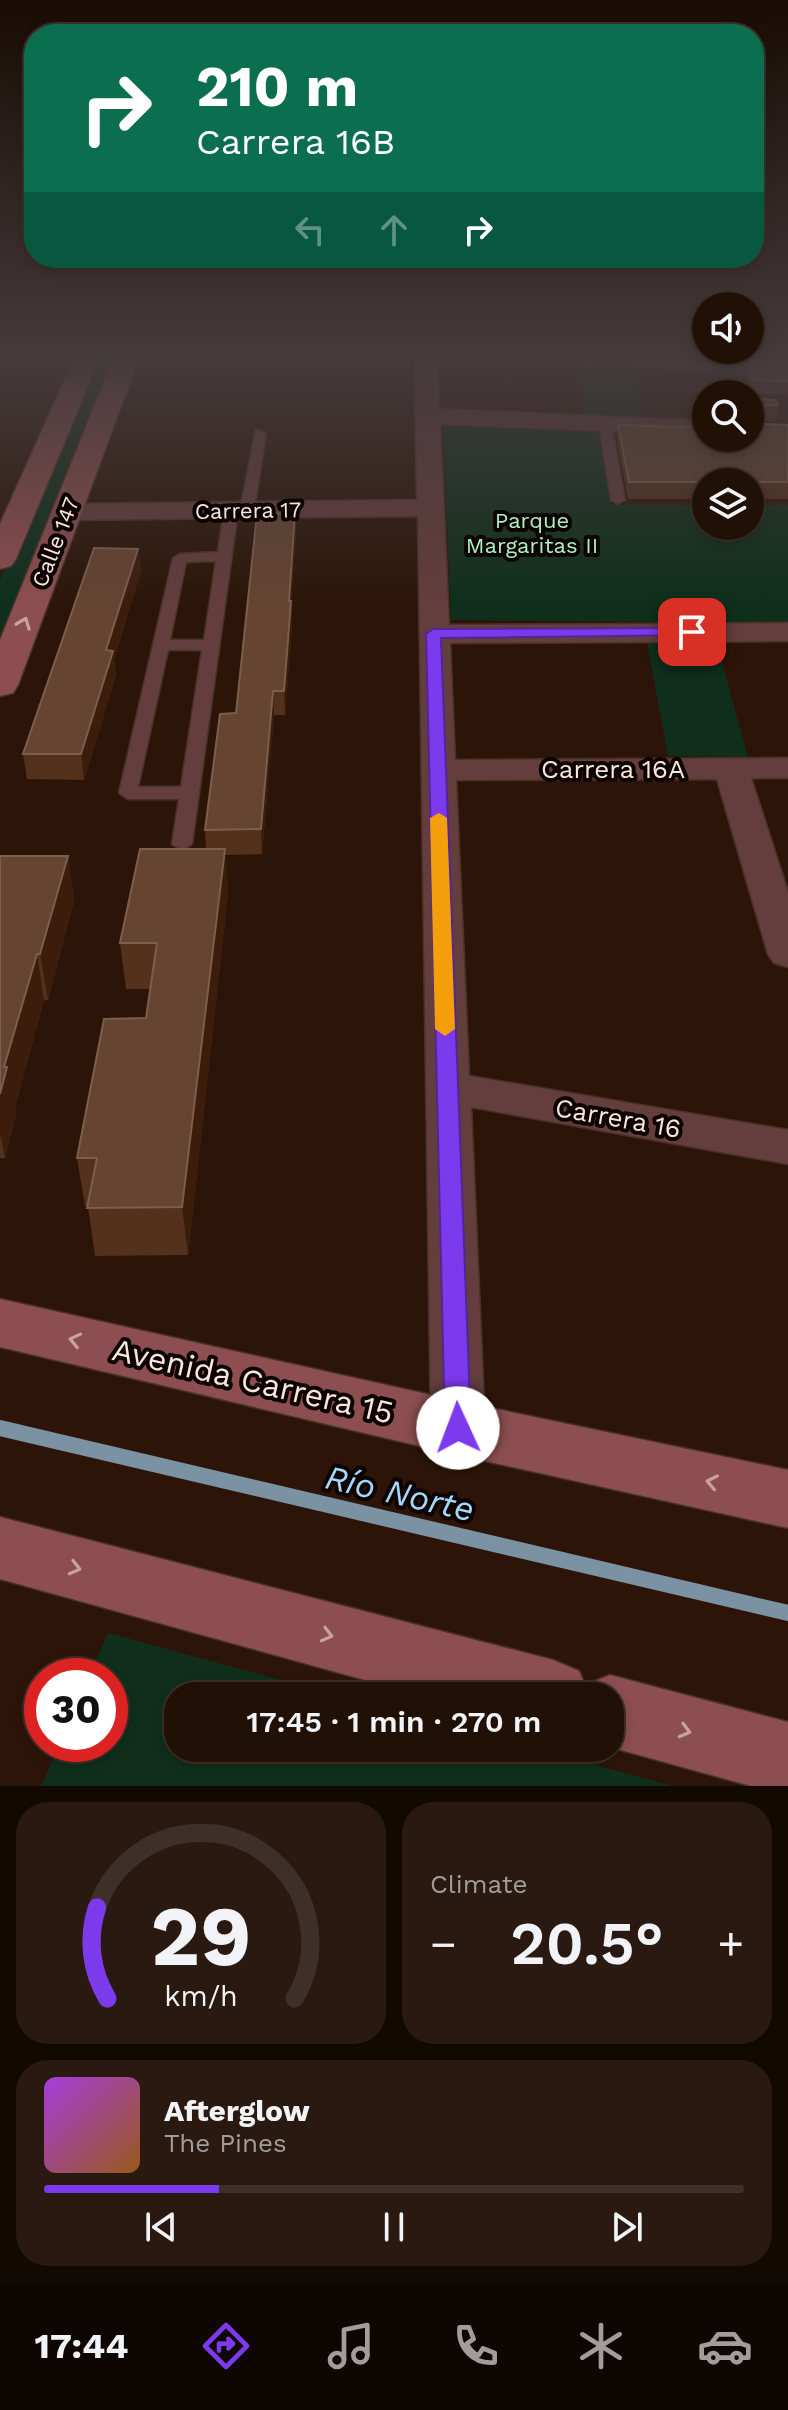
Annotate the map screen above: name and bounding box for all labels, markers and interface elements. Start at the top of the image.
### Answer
text: 210 m [196,54,358,120]
icon: right [64,56,168,160]
text: Carrera 16B [196,121,395,163]
icon: left [288,208,332,252]
icon: ahead [372,208,416,252]
icon: right [456,208,500,252]
map controls [692,292,764,540]
button: sound [692,292,764,364]
button: search [692,380,764,452]
button: layers [692,468,764,540]
street label: Calle 147 [27,494,84,591]
street label: Carrera 17 [195,497,301,524]
park label: Parque Margaritas II [466,508,598,558]
pin [658,598,726,666]
icon: arrive [670,610,714,654]
one-way arrow [14,616,31,630]
street label: Carrera 16A [541,754,685,784]
street label: Carrera 16 [553,1092,683,1144]
street label: Avenida Carrera 15 [109,1330,397,1432]
one-way arrow [69,1333,83,1350]
position arrow [416,1386,500,1470]
water label: Río Norte [322,1456,478,1530]
one-way arrow [705,1474,719,1491]
one-way arrow [68,1559,82,1576]
one-way arrow [319,1626,333,1643]
speed limit sign: 30 [24,1658,128,1762]
text: 17:45 · 1 min · 270 m [247,1704,541,1739]
one-way arrow [678,1722,692,1739]
text: Climate [430,1869,528,1899]
text: 29 [151,1888,251,1985]
text: 20.5° [510,1908,664,1979]
text: − [430,1918,457,1970]
text: + [717,1918,744,1970]
text: km/h [164,1979,238,2013]
text: Afterglow [164,2093,310,2128]
text: The Pines [164,2128,287,2158]
icon: previous [139,2205,183,2249]
icon: pause [372,2205,416,2249]
icon: next [605,2205,649,2249]
icon: directions [198,2318,254,2374]
icon: music [323,2318,379,2374]
icon: phone [448,2318,504,2374]
icon: climate [573,2318,629,2374]
icon: car [697,2318,753,2374]
text: 17:44 [34,2325,129,2367]

